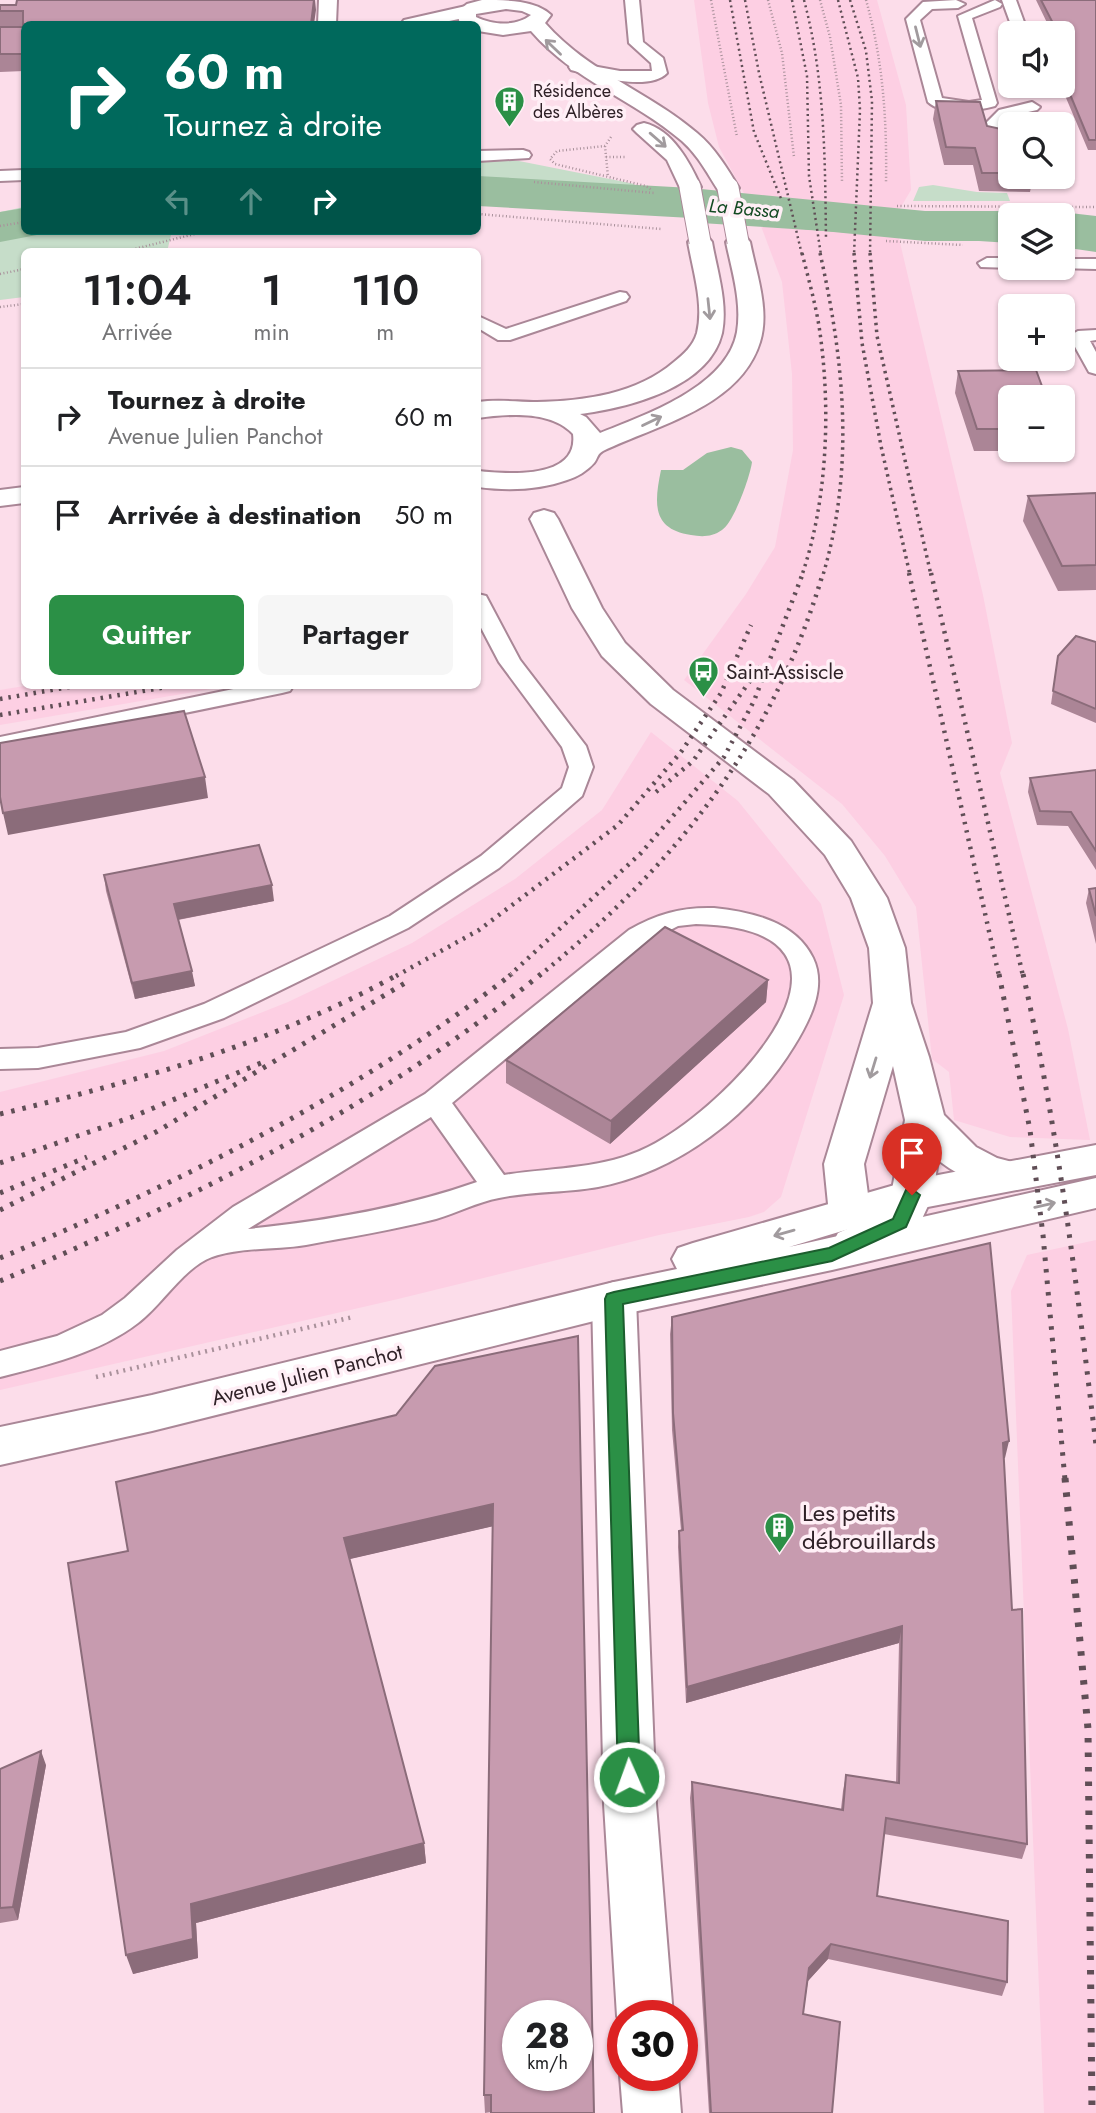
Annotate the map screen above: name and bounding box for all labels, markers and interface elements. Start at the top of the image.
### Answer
map controls [998,21,1075,462]
button: sound [998,21,1075,98]
one-way arrow [912,25,925,47]
text: 60 m [164,37,284,107]
one-way arrow [545,38,562,55]
icon: right [49,49,140,140]
place label: Résidence des Albères [533,78,623,125]
building icon: Résidence des Albères [493,84,527,128]
text: Tournez à droite [164,102,382,148]
button: search [998,112,1075,189]
one-way arrow [648,132,666,148]
icon: left [159,182,197,220]
icon: ahead [232,182,270,220]
icon: right [305,182,343,220]
water label: La Bassa [708,192,781,225]
button: layers [998,203,1075,280]
text: 11:04 [83,260,192,321]
text: 1 [261,260,282,321]
text: 110 [351,260,419,321]
button: + [998,294,1075,371]
one-way arrow [703,298,716,320]
text: Arrivée [102,315,172,349]
text: min [254,315,290,349]
text: m [376,315,394,349]
text: Tournez à droite [108,381,306,419]
button: − [998,385,1075,462]
icon: right [49,398,87,436]
text: 60 m [394,398,453,436]
one-way arrow [641,413,662,427]
text: Avenue Julien Panchot [108,419,322,453]
icon: arrive [49,496,87,534]
text: Arrivée à destination [108,496,361,534]
text: 50 m [395,496,453,534]
button: Quitter [49,595,244,675]
button: Partager [258,595,453,675]
bus stop icon: Saint-Assiscle [686,655,720,699]
place label: Saint-Assiscle [726,657,844,687]
one-way arrow [865,1057,878,1079]
pin [882,1123,942,1195]
icon: arrive [893,1134,931,1172]
one-way arrow [1033,1198,1056,1211]
one-way arrow [773,1227,796,1240]
street label: Avenue Julien Panchot [208,1337,406,1413]
place label: Les petits débrouillards [802,1495,936,1558]
building icon: Les petits débrouillards [762,1510,796,1554]
position arrow [592,1740,666,1814]
speed limit sign: 30 [607,2000,698,2091]
text: 28 [525,2011,570,2061]
text: km/h [527,2050,568,2076]

